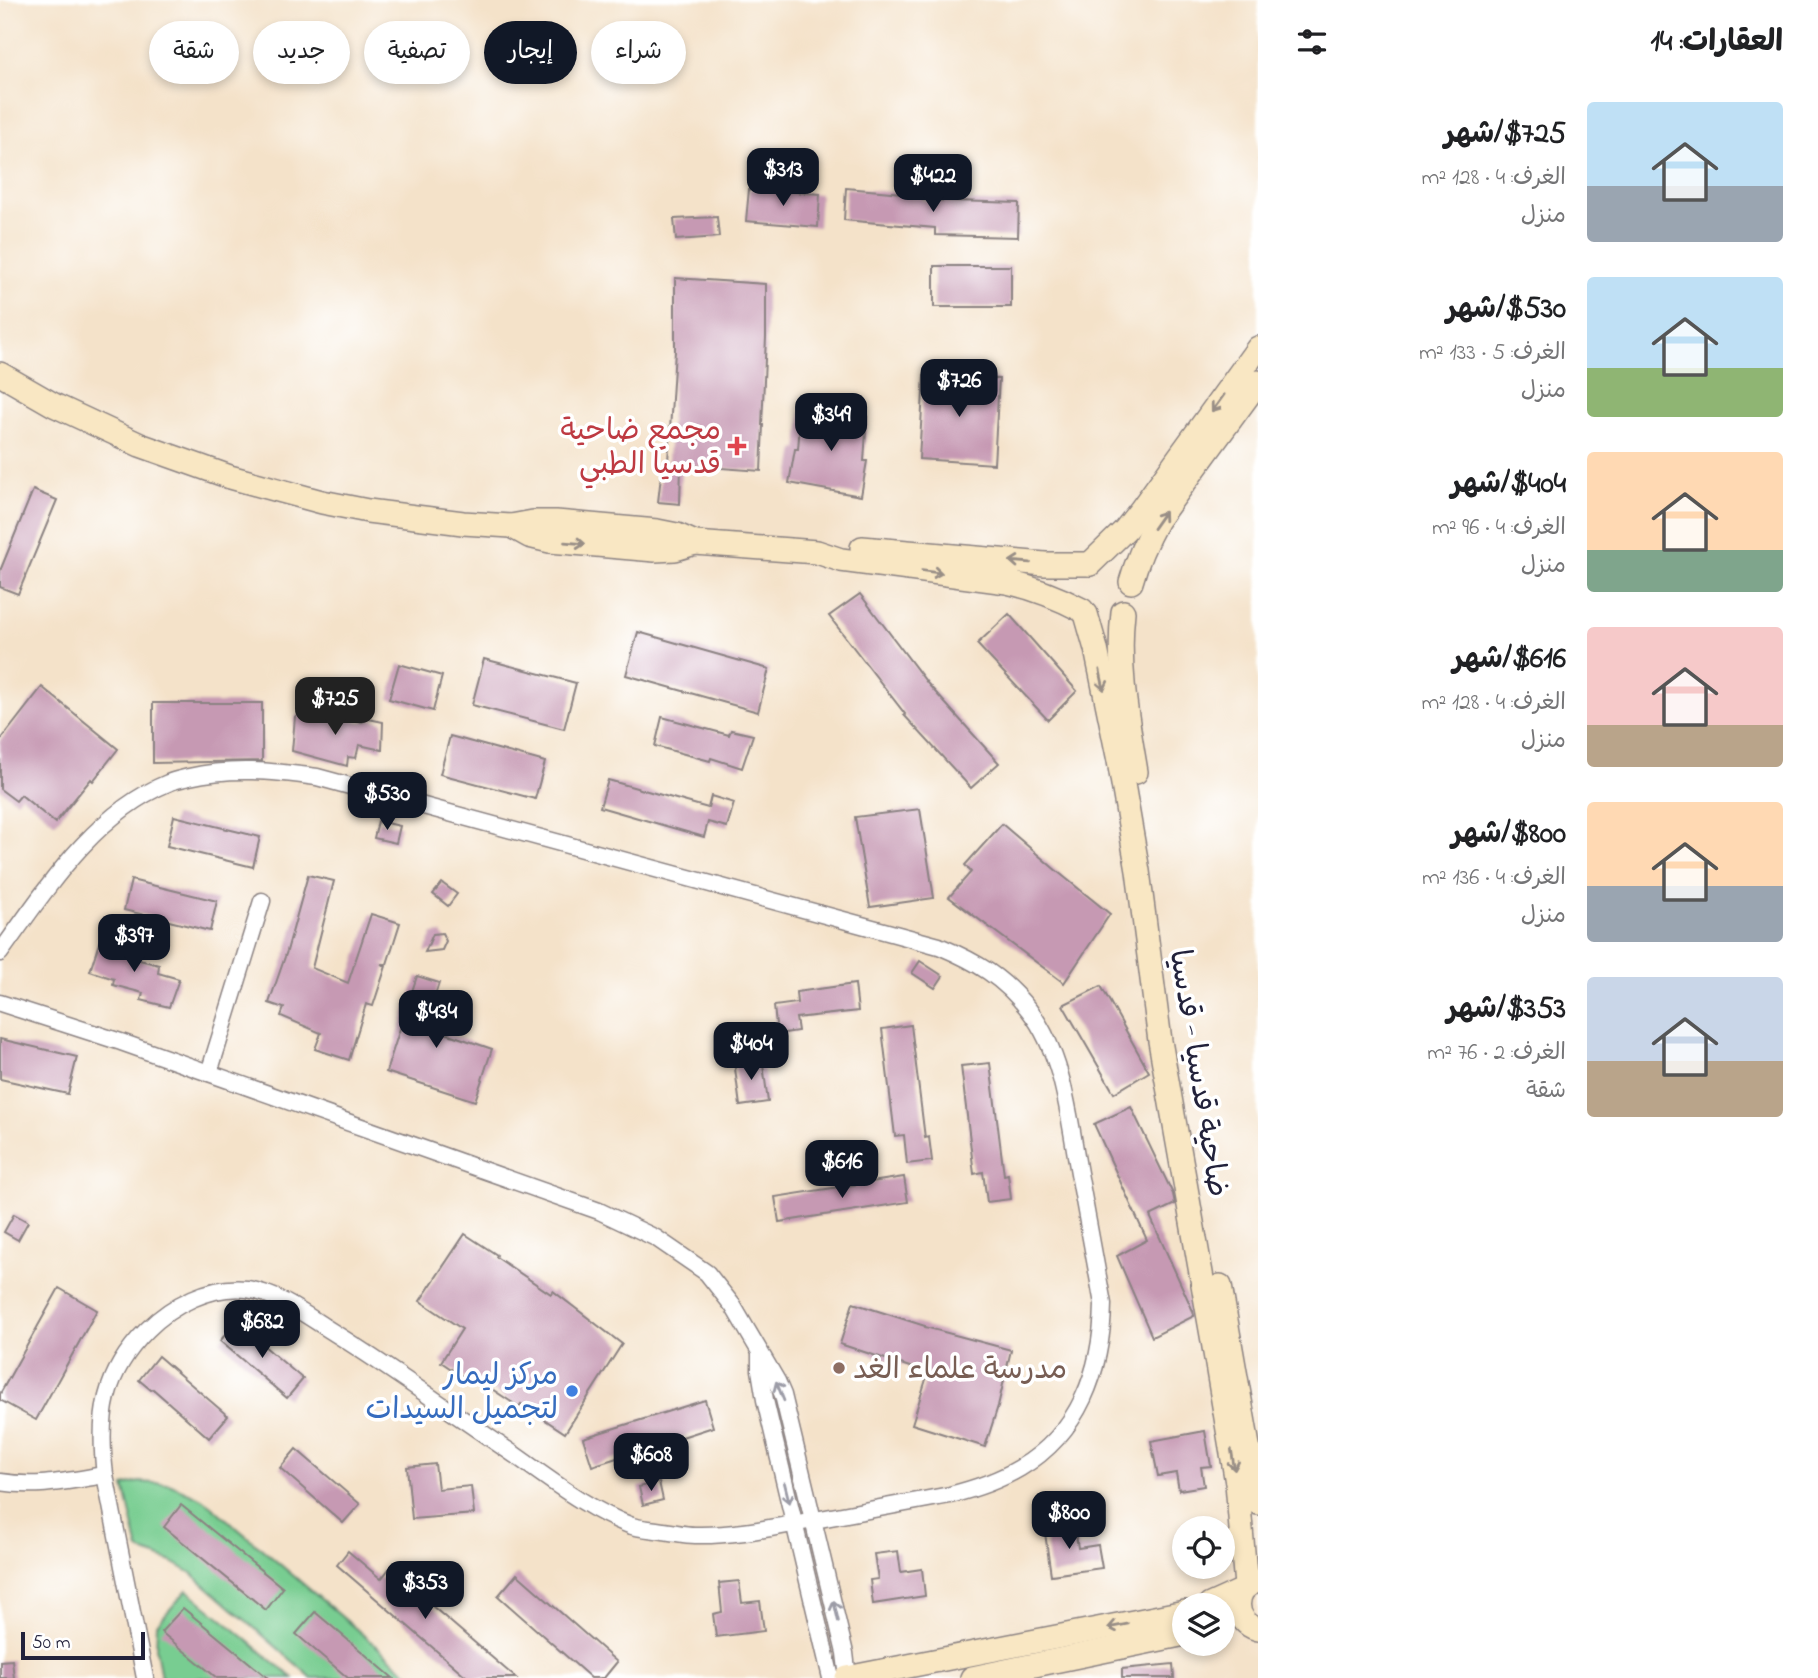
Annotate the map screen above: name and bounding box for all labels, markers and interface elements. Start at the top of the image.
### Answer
chip: شقة [149,21,239,84]
chip: جديد [253,21,350,84]
chip: تصفية [364,21,470,84]
chip: إيجار [484,21,577,84]
chip: شراء [591,21,686,84]
text: العقارات: 14 [1651,21,1783,65]
icon: filters [1293,23,1331,61]
text: $725/شهر [1444,113,1566,157]
icon: home [1643,130,1727,214]
pin: $313 [742,148,824,208]
text: $313 [763,154,803,187]
pin: $422 [892,154,974,214]
text: $422 [910,160,956,193]
text: الغرف: 4 · 128 m² [1422,162,1566,195]
text: منزل [1521,200,1566,233]
text: $530/شهر [1446,288,1566,332]
icon: home [1643,305,1727,389]
text: الغرف: 5 · 133 m² [1419,337,1566,370]
pin: $726 [918,360,1000,419]
text: $726 [937,365,981,398]
text: منزل [1521,375,1566,408]
pin: $349 [790,393,872,453]
one-way arrow [1211,393,1225,412]
text: $349 [811,399,851,432]
place label: مجمع ضاحية قدسيا الطبي [560,410,721,489]
marker: مجمع ضاحية قدسيا الطبي [727,436,747,456]
text: $404/شهر [1451,463,1566,507]
icon: home [1643,480,1727,564]
one-way arrow [1152,511,1166,530]
text: الغرف: 4 · 96 m² [1432,512,1566,545]
one-way arrow [564,537,586,550]
text: منزل [1521,550,1566,583]
one-way arrow [1010,555,1032,568]
one-way arrow [921,566,943,579]
text: $616/شهر [1453,638,1566,682]
icon: home [1643,655,1727,739]
one-way arrow [1096,668,1110,691]
pin: $725 [294,678,376,737]
text: $725 [311,683,359,716]
text: الغرف: 4 · 128 m² [1422,687,1566,720]
text: منزل [1521,725,1566,758]
pin: $530 [346,772,428,832]
text: $530 [364,778,410,811]
text: $800/شهر [1452,813,1566,857]
icon: home [1643,830,1727,914]
text: الغرف: 4 · 136 m² [1422,862,1566,895]
text: منزل [1521,900,1566,933]
pin: $397 [93,914,175,974]
text: $397 [114,920,154,953]
street label: ضاحية قدسيا - قدسيا [1156,947,1238,1200]
text: $353/شهر [1447,988,1566,1032]
pin: $434 [395,990,477,1050]
text: $434 [415,996,457,1029]
icon: home [1643,1005,1727,1089]
pin: $404 [710,1023,792,1082]
text: $404 [730,1028,772,1061]
text: الغرف: 2 · 76 m² [1427,1037,1566,1070]
text: شقة [1526,1075,1566,1108]
pin: $616 [801,1140,883,1200]
text: $616 [821,1146,863,1179]
pin: $682 [221,1300,303,1360]
text: $682 [240,1306,284,1339]
place label: مدرسة علماء الغد [853,1349,1067,1393]
place label: مركز ليمار لتجميل السيدات [366,1355,558,1433]
marker: مدرسة علماء الغد [831,1360,847,1376]
one-way arrow [773,1380,786,1402]
marker: مركز ليمار لتجميل السيدات [564,1383,580,1399]
pin: $608 [610,1434,692,1493]
text: $608 [630,1439,672,1472]
one-way arrow [1227,1448,1240,1471]
one-way arrow [781,1481,794,1504]
pin: $800 [1028,1492,1110,1551]
text: $800 [1048,1497,1090,1530]
map controls [1172,1516,1235,1656]
button: locate [1172,1516,1235,1579]
pin: $353 [384,1562,466,1621]
text: $353 [402,1567,448,1600]
button: layers [1172,1593,1235,1656]
one-way arrow [828,1600,842,1623]
one-way arrow [1107,1620,1130,1634]
scale bar [21,1629,145,1661]
text: 50 m [32,1630,71,1657]

